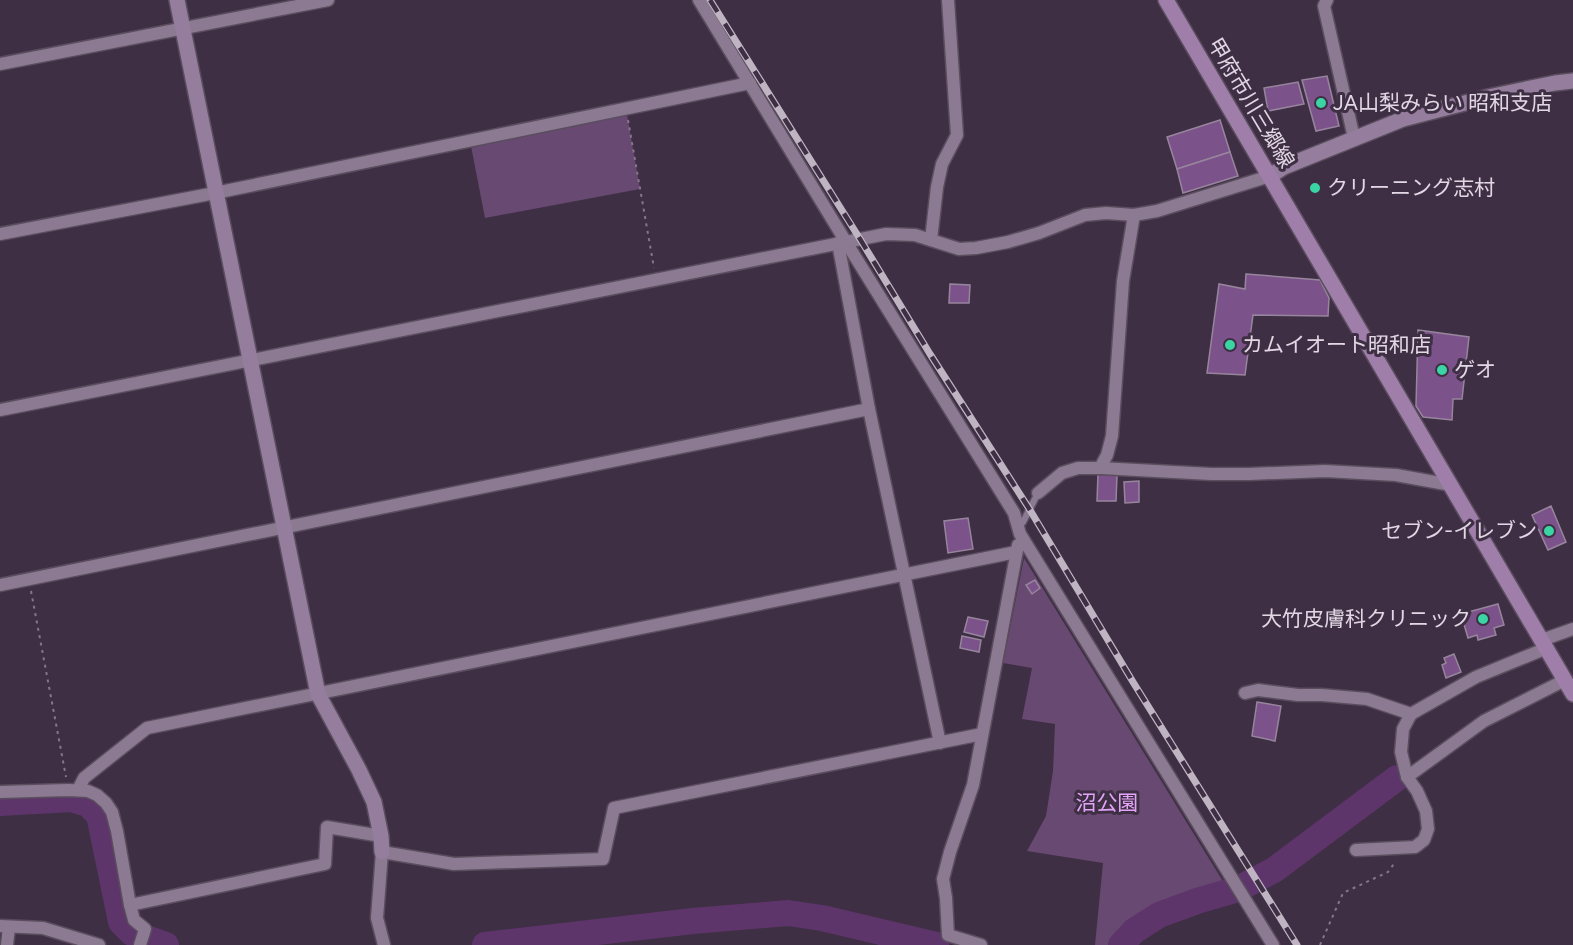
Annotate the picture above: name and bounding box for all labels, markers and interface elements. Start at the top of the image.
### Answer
street label: 甲府市川三郷線 [1203,33,1300,172]
place label: JA山梨みらい 昭和支店 [1333,90,1552,115]
marker: JA山梨みらい 昭和支店 [1314,96,1328,110]
place label: クリーニング志村 [1327,175,1495,200]
marker: クリーニング志村 [1308,181,1322,195]
place label: カムイオート昭和店 [1242,332,1431,357]
marker: カムイオート昭和店 [1223,338,1237,352]
place label: ゲオ [1454,357,1496,382]
marker: ゲオ [1435,363,1449,377]
place label: セブン-イレブン [1381,518,1537,543]
marker: セブン-イレブン [1542,524,1556,538]
place label: 大竹皮膚科クリニック [1261,606,1471,631]
marker: 大竹皮膚科クリニック [1476,612,1490,626]
park label: 沼公園 [1076,790,1139,815]

